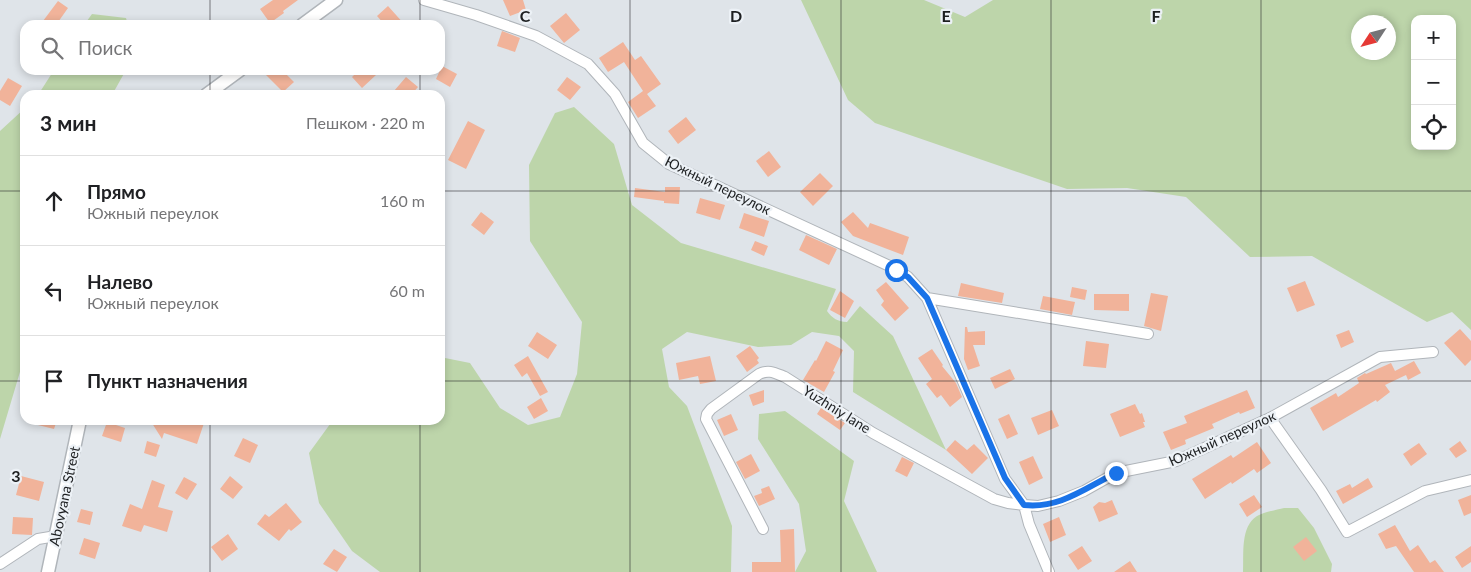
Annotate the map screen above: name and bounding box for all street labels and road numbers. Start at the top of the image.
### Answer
street label: Южный переулок [662,152,774,218]
street label: Yuzhniy lane [800,381,874,437]
street label: Южный переулок [1166,406,1279,469]
street label: Abovyana Street [45,445,83,547]

